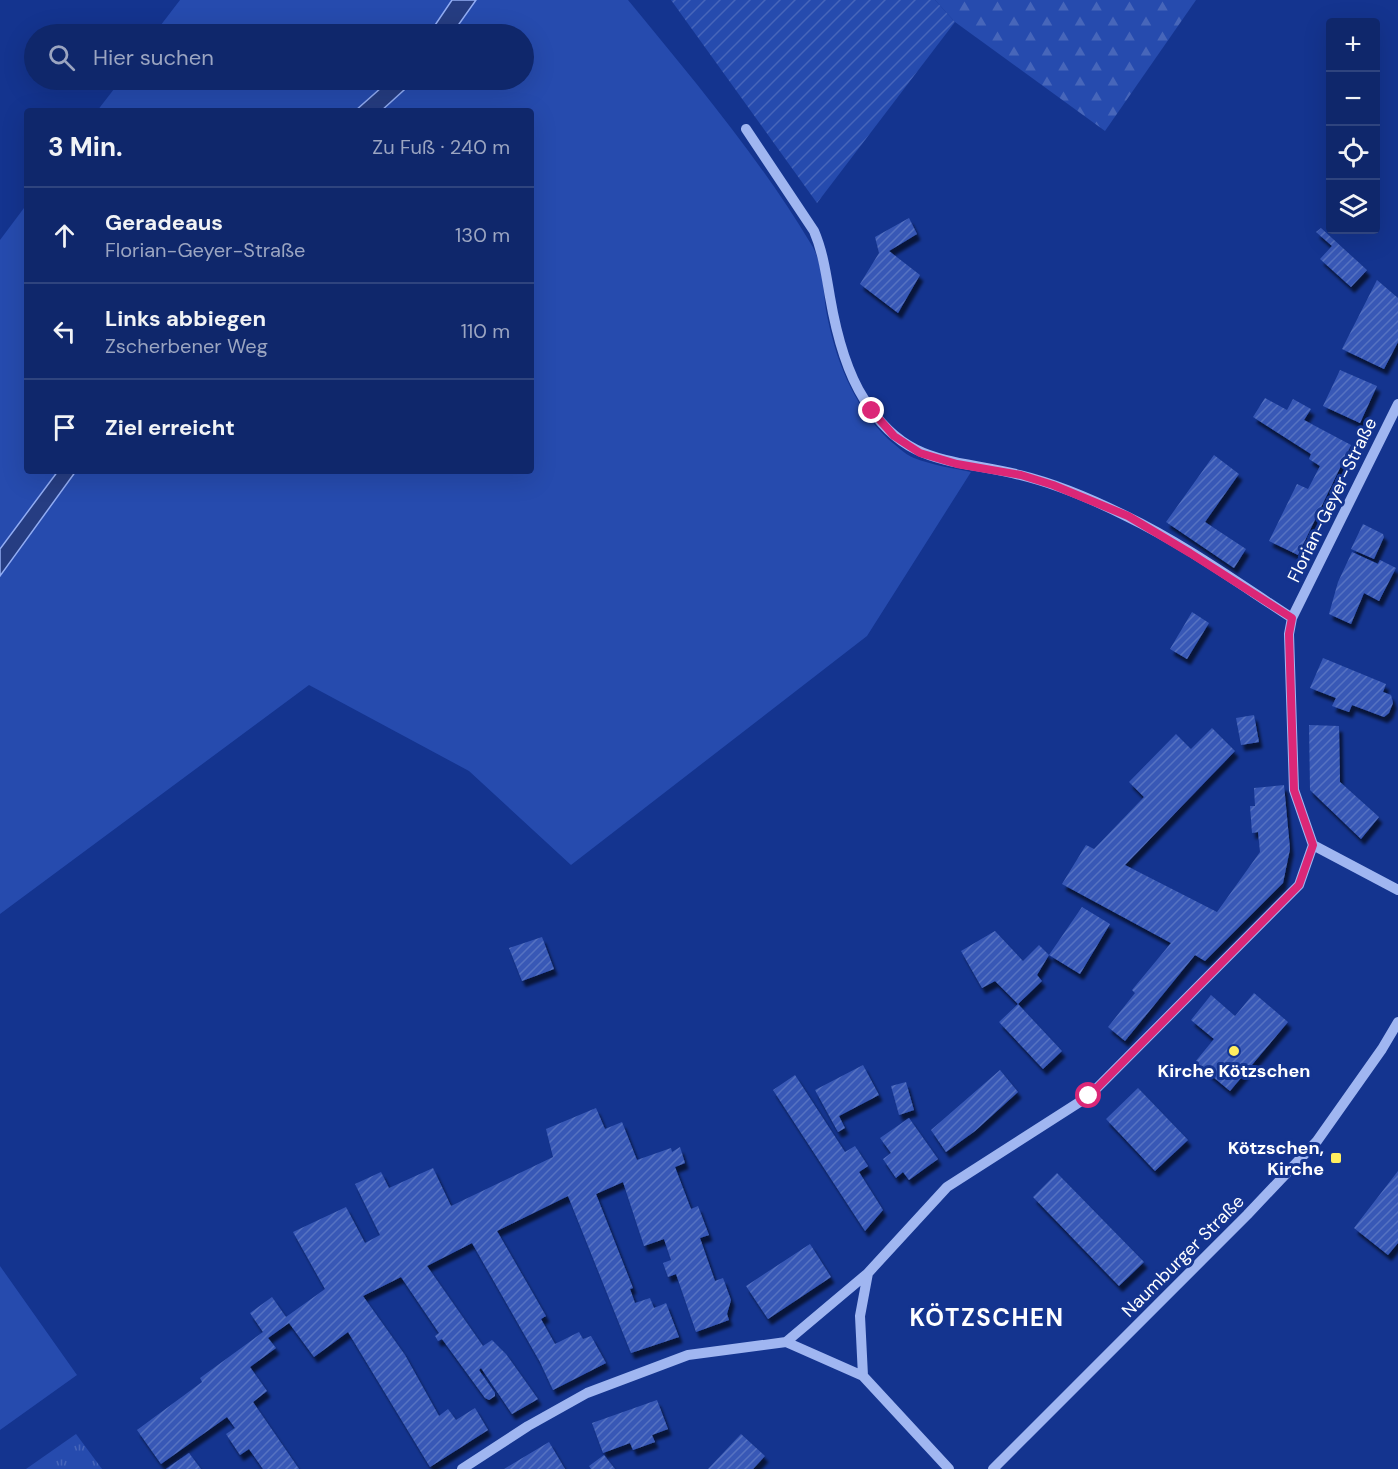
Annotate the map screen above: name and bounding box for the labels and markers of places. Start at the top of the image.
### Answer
marker: Kirche Kötzschen [1227,1044,1241,1058]
place label: Kirche Kötzschen [1158,1059,1310,1083]
place label: Kötzschen, Kirche [1228,1136,1324,1181]
marker: Kötzschen, Kirche [1329,1151,1343,1165]

